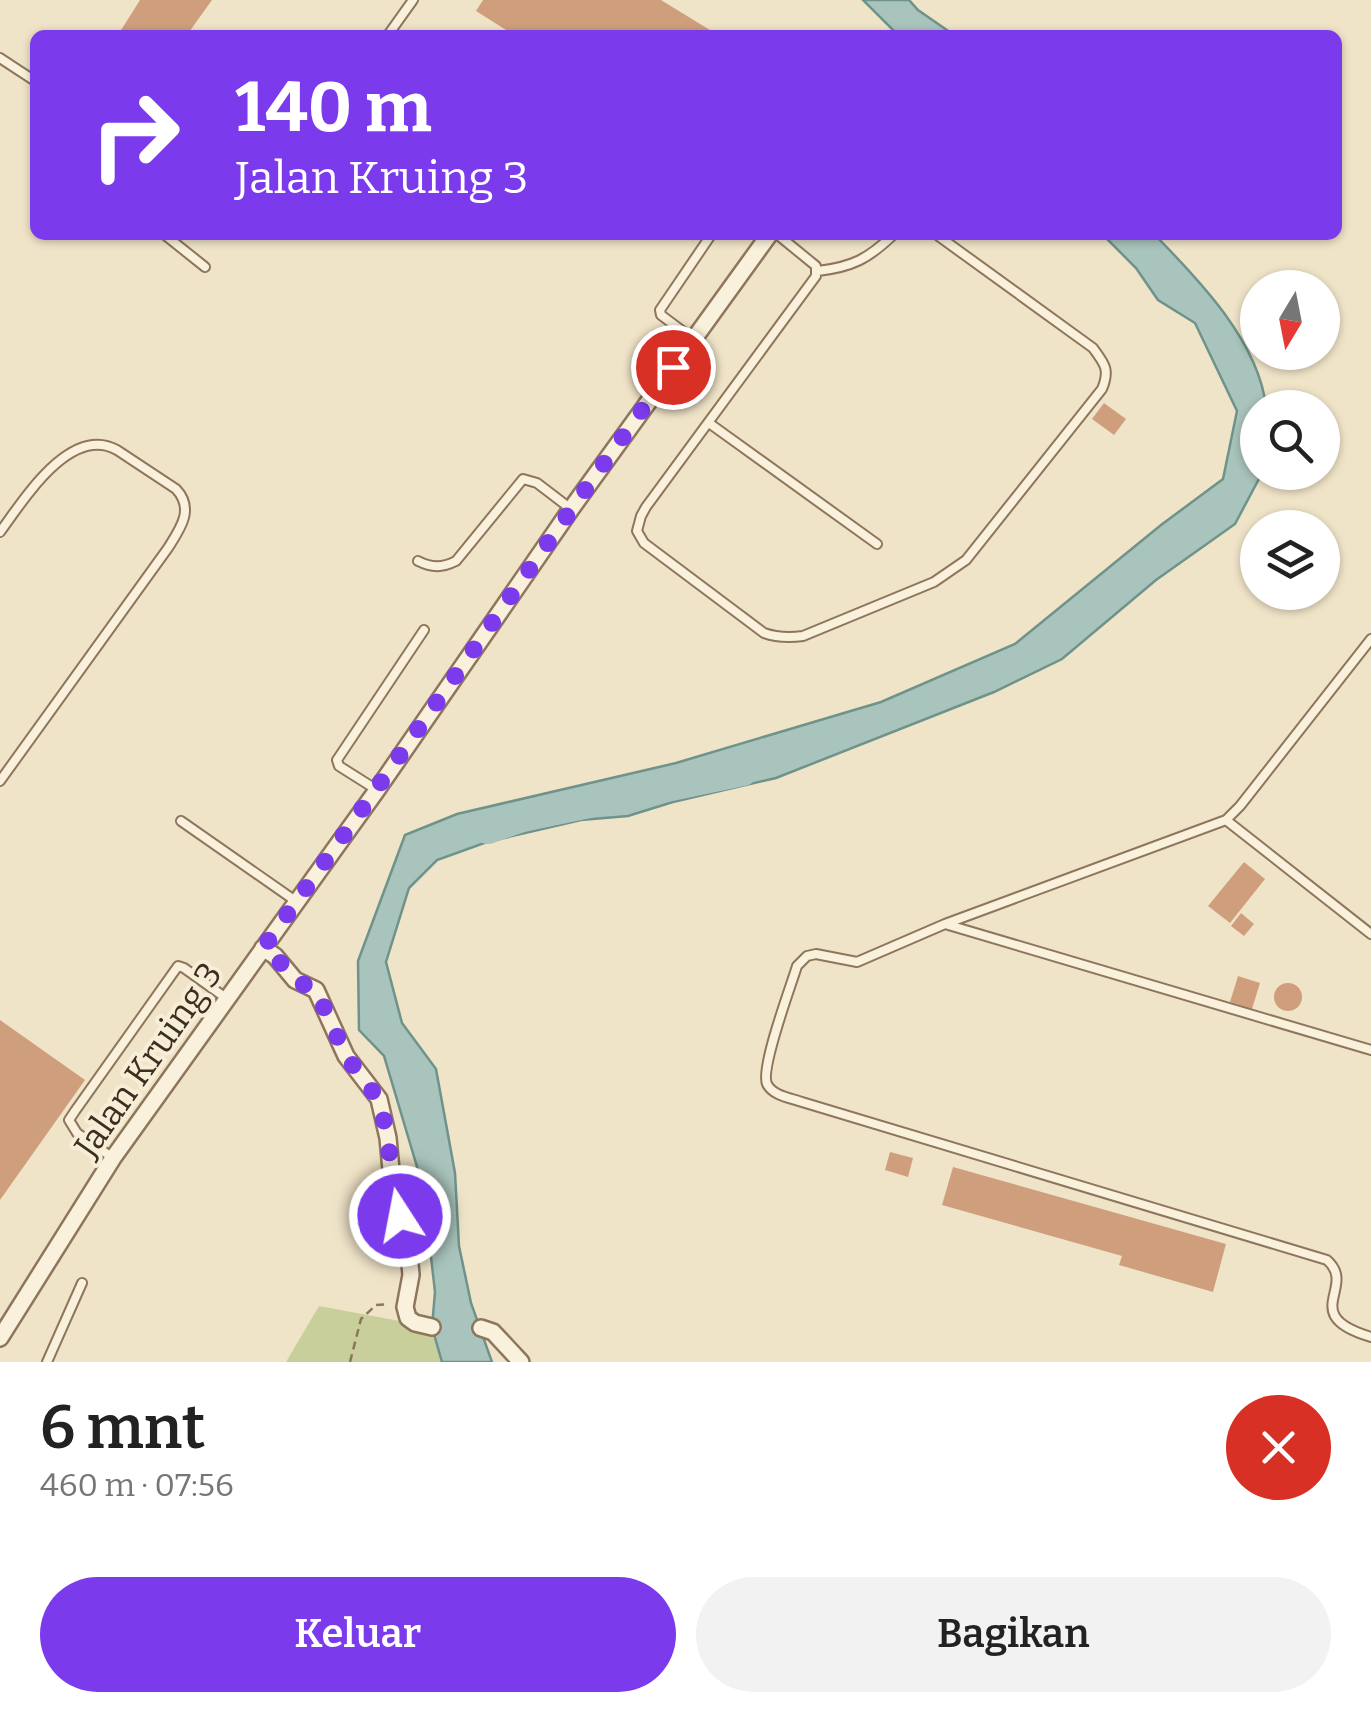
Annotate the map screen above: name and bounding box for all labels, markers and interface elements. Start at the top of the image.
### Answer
text: 140 m [235,66,432,150]
icon: right [70,70,200,200]
text: Jalan Kruing 3 [235,151,528,205]
north arrow [1240,270,1340,370]
map controls [1240,270,1340,610]
pin [631,325,716,410]
icon: arrive [646,340,701,395]
button: search [1240,390,1340,490]
button: layers [1240,510,1340,610]
street label: Jalan Kruing 3 [65,954,231,1166]
position arrow [348,1164,452,1268]
text: 6 mnt [40,1392,205,1464]
button: close [1226,1395,1331,1500]
text: 460 m · 07:56 [40,1466,234,1504]
button: Keluar [40,1577,676,1692]
button: Bagikan [696,1577,1331,1692]

